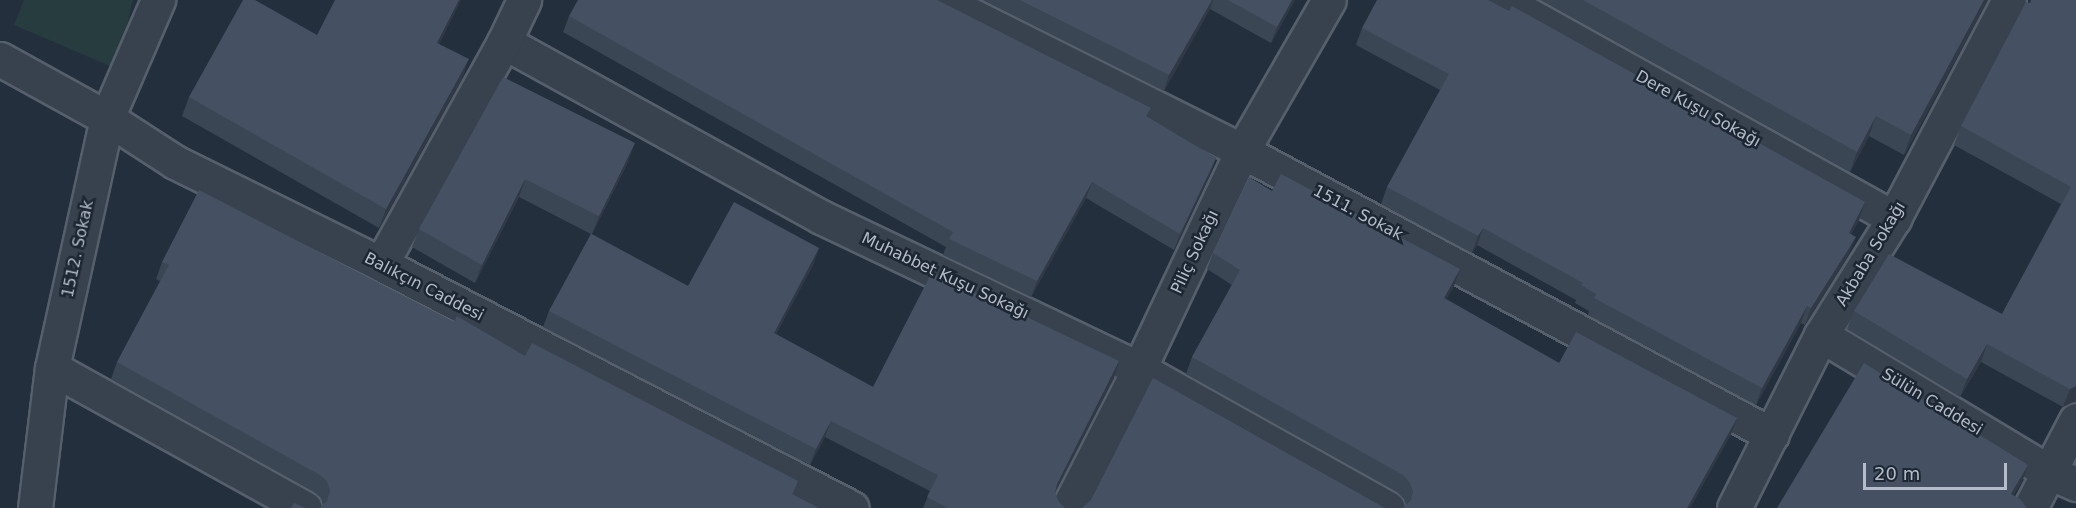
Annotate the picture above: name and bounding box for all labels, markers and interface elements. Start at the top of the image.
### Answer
street label: Dere Kuşu Sokağı [1632,67,1764,151]
street label: 1511. Sokak [1310,181,1406,245]
street label: Akbaba Sokağı [1832,198,1910,310]
street label: 1512. Sokak [58,199,98,299]
street label: Piliç Sokağı [1167,207,1223,297]
street label: Muhabbet Kuşu Sokağı [858,229,1032,323]
street label: Balıkçın Caddesi [361,249,487,325]
street label: Sülün Caddesi [1878,364,1986,440]
scale bar [1866,451,2010,489]
text: 20 m [1874,463,1920,484]

